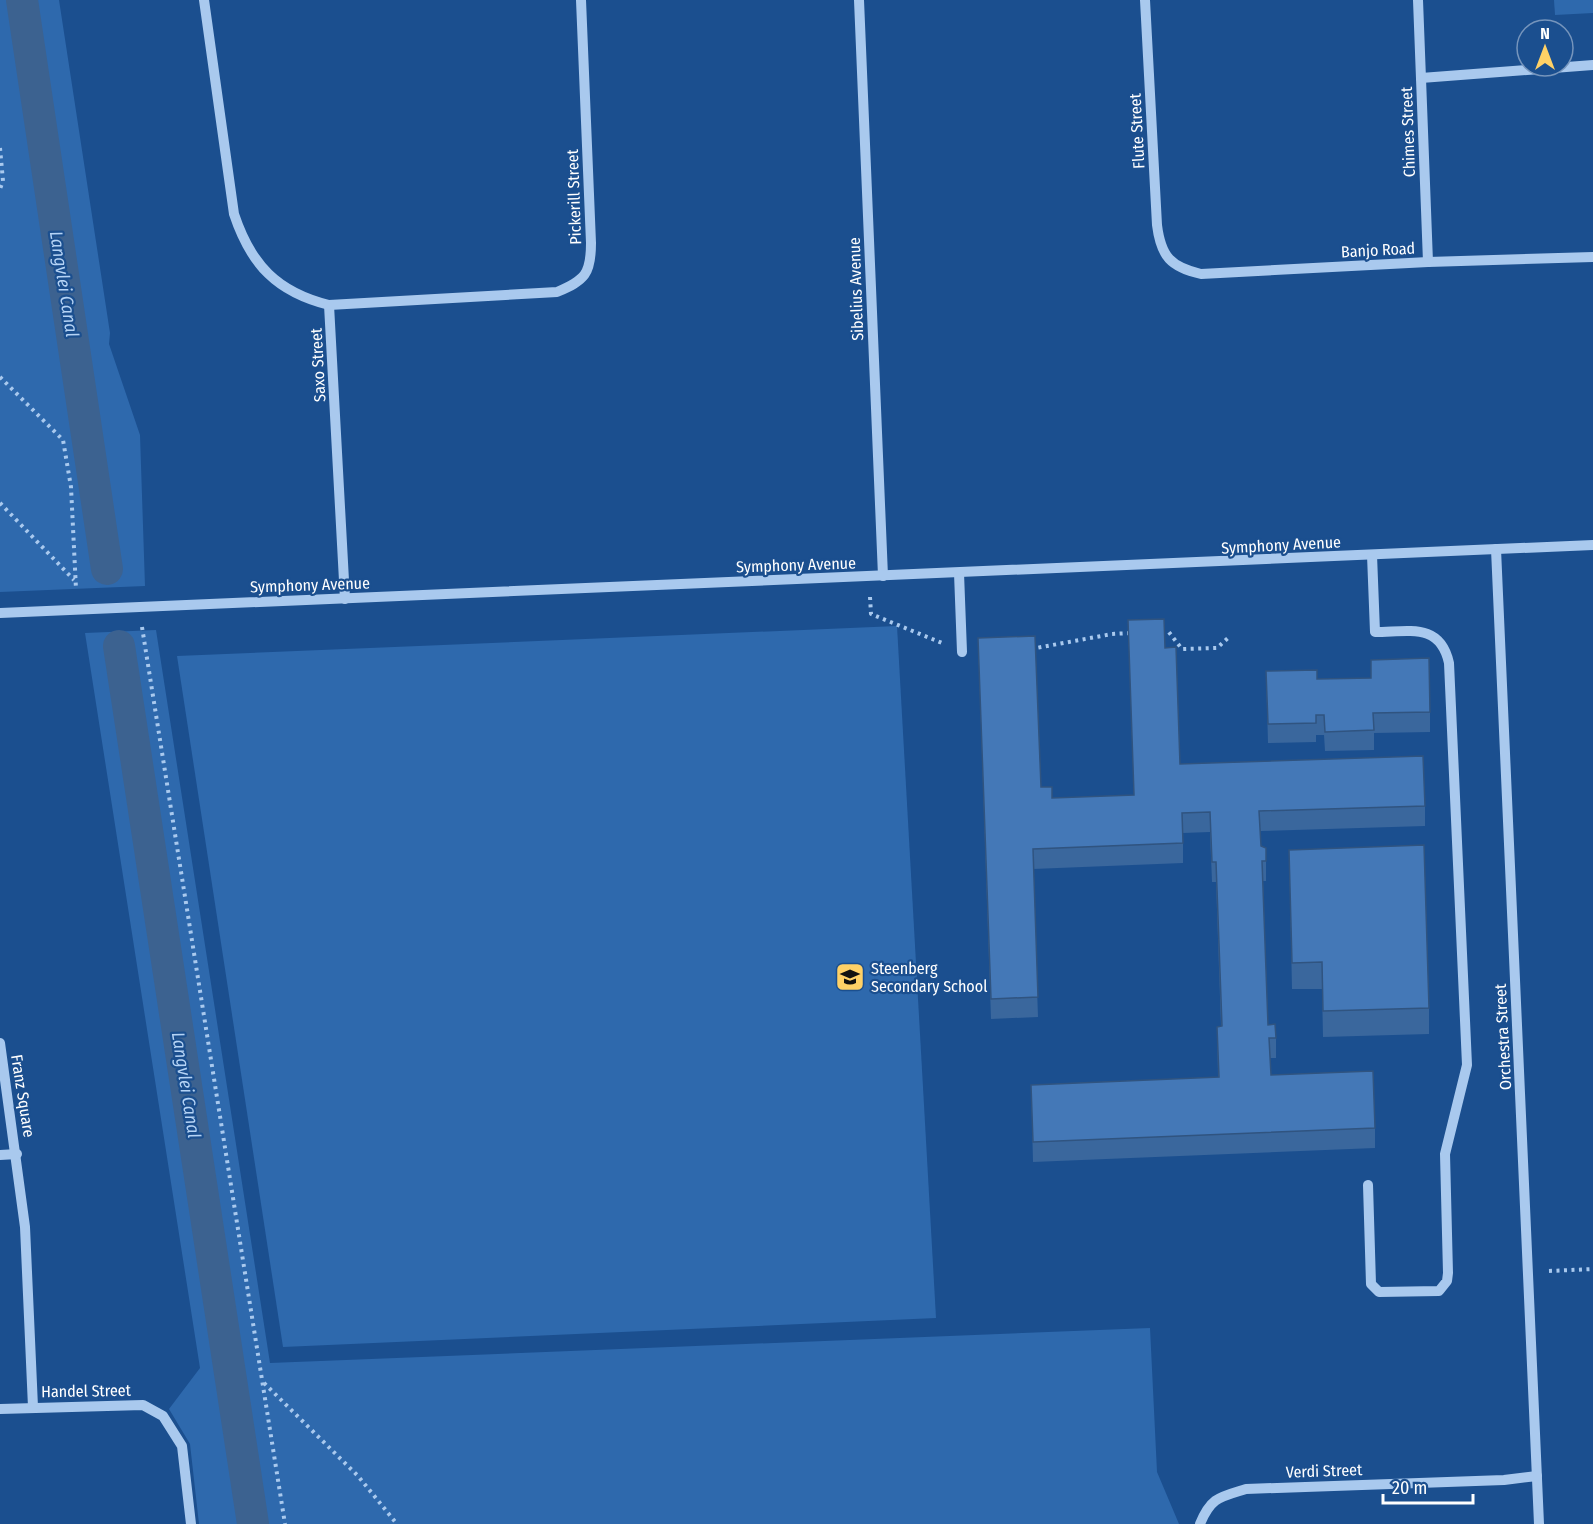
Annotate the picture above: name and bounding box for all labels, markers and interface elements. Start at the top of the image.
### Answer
north arrow [1515,18,1575,78]
text: N [1540,24,1550,43]
street label: Chimes Street [1397,86,1419,178]
street label: Flute Street [1125,92,1148,169]
street label: Pickerill Street [563,148,585,245]
water label: Langvlei Canal [45,229,83,339]
street label: Sibelius Avenue [845,237,867,341]
street label: Banjo Road [1340,239,1416,261]
street label: Saxo Street [307,327,329,403]
street label: Symphony Avenue [1221,532,1341,558]
street label: Symphony Avenue [736,553,856,577]
street label: Symphony Avenue [250,573,370,597]
place label: Steenberg Secondary School [871,959,987,996]
school or university icon: Steenberg Secondary School [834,961,866,993]
street label: Orchestra Street [1491,983,1515,1091]
water label: Langvlei Canal [167,1030,205,1140]
street label: Franz Square [7,1053,39,1139]
street label: Handel Street [41,1381,132,1401]
street label: Verdi Street [1285,1460,1363,1482]
scale bar [1383,1467,1473,1505]
text: 20 m [1392,1477,1427,1499]

